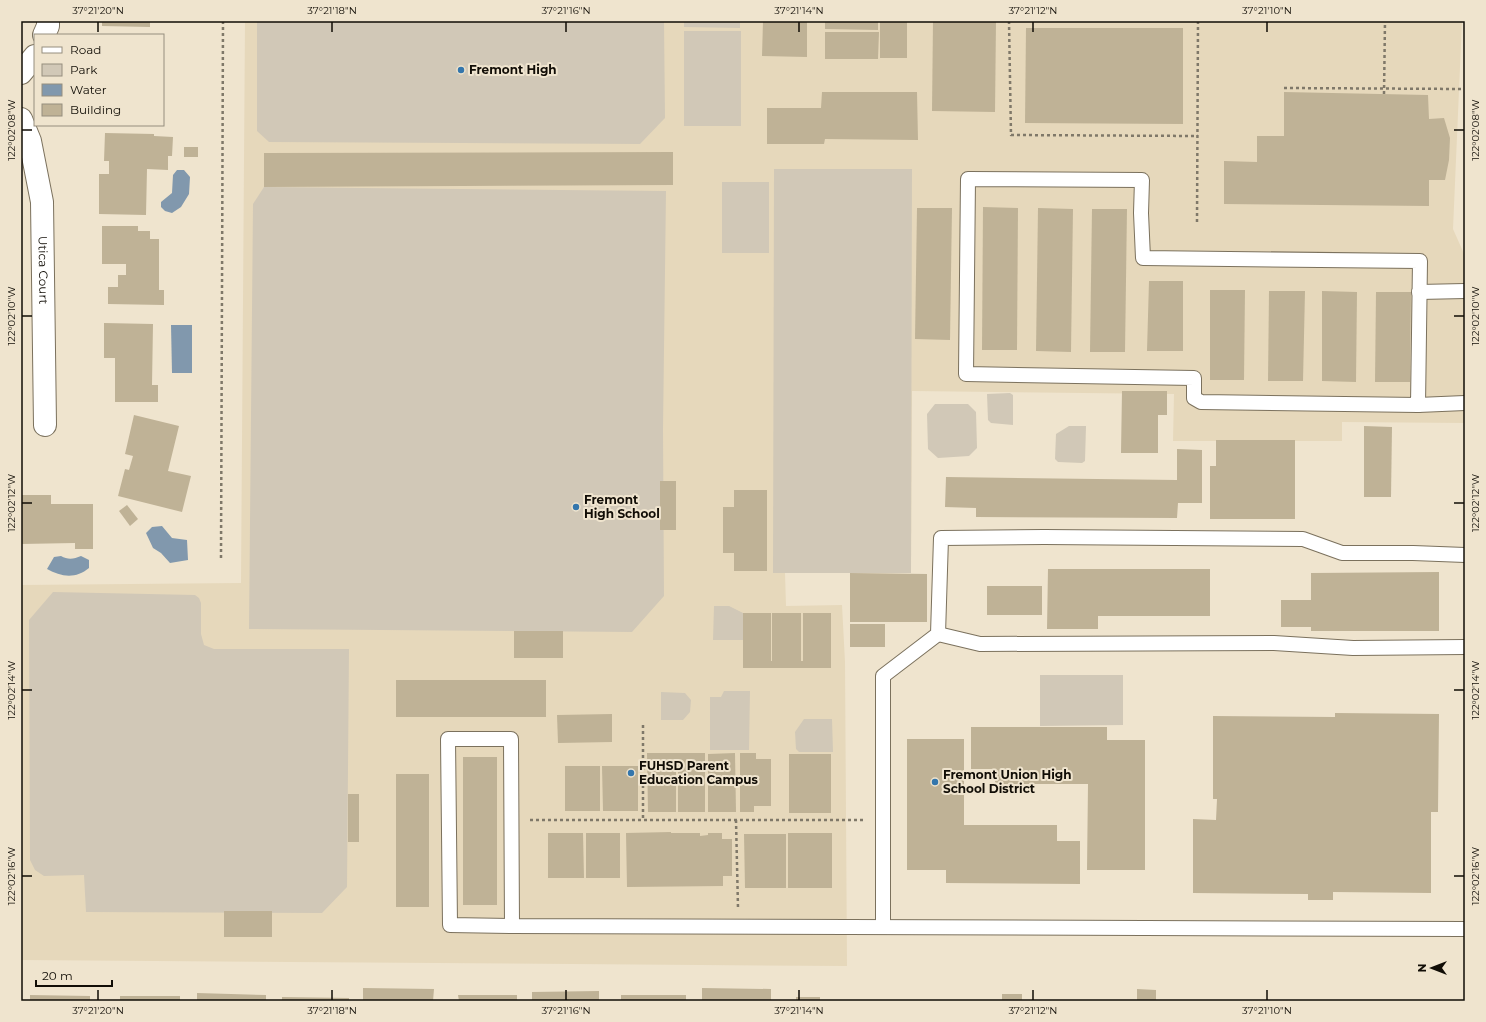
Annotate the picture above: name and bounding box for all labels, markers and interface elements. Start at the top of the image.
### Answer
text: 37°21'20"N [72,4,124,17]
text: 37°21'18"N [307,4,357,17]
text: 37°21'16"N [541,4,591,17]
text: 37°21'14"N [774,4,824,17]
text: 37°21'12"N [1009,4,1057,17]
text: 37°21'10"N [1242,4,1292,17]
legend [34,34,164,126]
text: Road [70,42,101,57]
text: Park [70,62,98,77]
place label: Fremont High [469,62,557,77]
marker: Fremont High [456,65,466,75]
text: Water [70,82,107,97]
text: 122°02'08"W [5,99,18,161]
text: 122°02'08"W [1469,99,1482,161]
text: Building [70,102,121,117]
street label: Utica Court [35,236,51,304]
text: 122°02'10"W [5,286,18,346]
text: 122°02'10"W [1469,286,1482,346]
text: 122°02'12"W [5,474,18,532]
text: 122°02'12"W [1469,474,1482,532]
place label: Fremont High School [584,492,660,521]
marker: Fremont High School [571,502,581,512]
text: 122°02'14"W [5,661,18,719]
text: 122°02'14"W [1469,661,1482,719]
place label: FUHSD Parent Education Campus [639,758,759,787]
place label: Fremont Union High School District [943,767,1072,796]
marker: FUHSD Parent Education Campus [626,768,636,778]
marker: Fremont Union High School District [930,777,940,787]
text: 122°02'16"W [5,847,18,905]
text: 122°02'16"W [1469,847,1482,905]
north arrow [1412,948,1452,988]
scale bar [36,962,112,988]
text: N [1415,964,1429,972]
text: 20 m [42,968,73,983]
text: 37°21'20"N [72,1004,124,1017]
text: 37°21'18"N [307,1004,357,1017]
text: 37°21'16"N [541,1004,591,1017]
text: 37°21'14"N [774,1004,824,1017]
text: 37°21'12"N [1009,1004,1057,1017]
text: 37°21'10"N [1242,1004,1292,1017]

